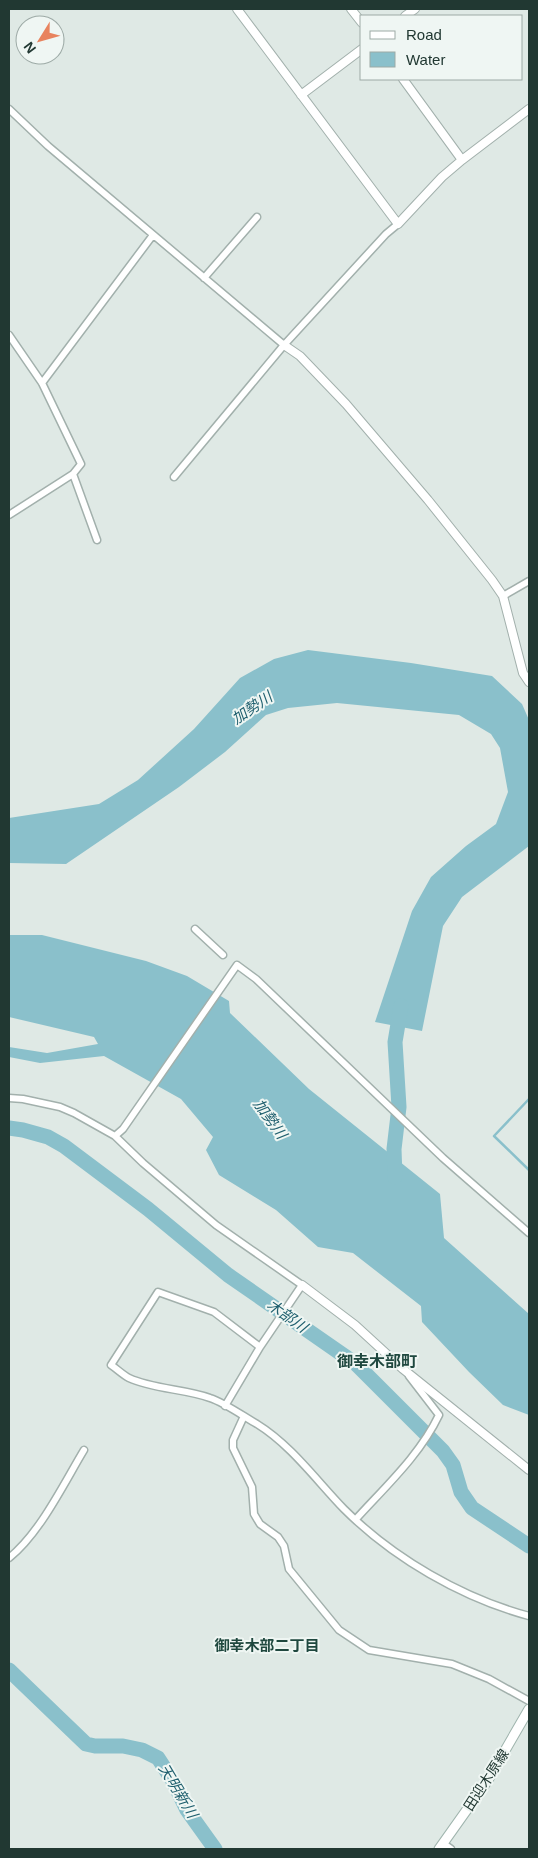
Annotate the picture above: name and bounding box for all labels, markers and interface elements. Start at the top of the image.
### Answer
north arrow [15,15,65,65]
legend [360,15,523,80]
text: Road [406,26,442,43]
text: N [20,39,39,57]
text: Water [406,51,445,68]
water label: 加勢川 [228,687,277,727]
water label: 加勢川 [250,1096,292,1144]
water label: 木部川 [264,1296,312,1337]
district label: 御幸木部町 [337,1353,417,1370]
district label: 御幸木部二丁目 [214,1637,320,1654]
street label: 田迎木原線 [460,1746,512,1814]
water label: 天明新川 [156,1761,202,1823]

